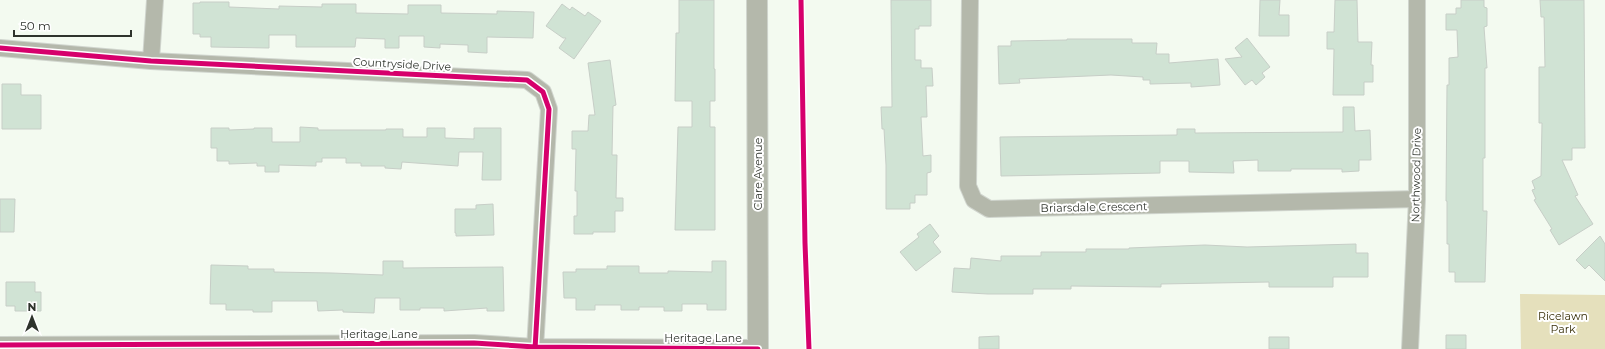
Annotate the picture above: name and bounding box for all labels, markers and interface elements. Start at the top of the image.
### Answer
scale bar [14,12,131,38]
text: 50 m [20,18,51,33]
street label: Countryside Drive [353,54,452,74]
street label: Northwood Drive [1408,127,1424,222]
street label: Clare Avenue [751,137,765,210]
street label: Briarsdale Crescent [1040,199,1148,215]
north arrow [12,297,52,337]
text: N [28,300,36,314]
park label: Ricelawn Park [1538,309,1588,336]
street label: Heritage Lane [340,327,418,341]
street label: Heritage Lane [664,331,742,345]

